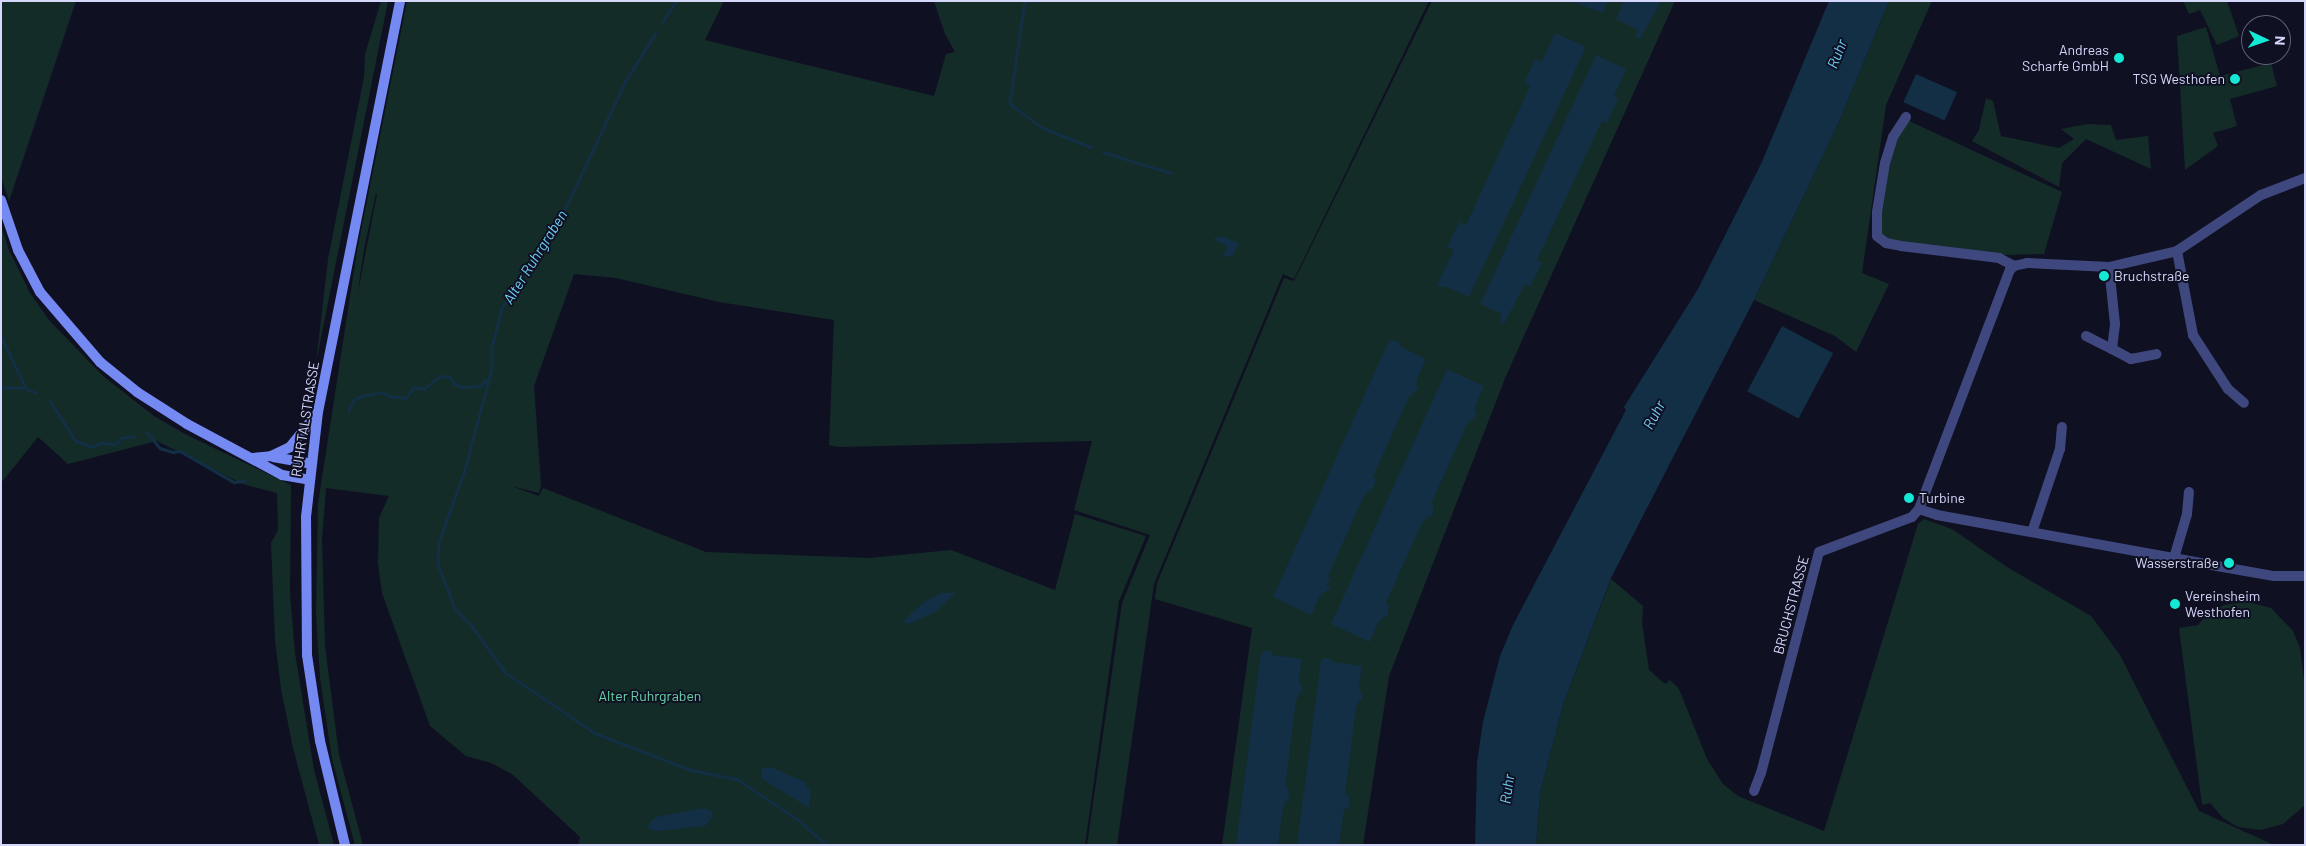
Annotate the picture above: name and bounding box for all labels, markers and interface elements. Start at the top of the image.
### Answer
north arrow [2241,15,2291,65]
text: N [2272,36,2289,46]
water label: Ruhr [1823,37,1851,71]
place label: Andreas Scharfe GmbH [2022,42,2109,74]
marker: Andreas Scharfe GmbH [2113,52,2125,64]
place label: TSG Westhofen [2132,71,2225,87]
marker: TSG Westhofen [2229,73,2241,85]
water label: Alter Ruhrgraben [499,207,571,307]
place label: Bruchstraße [2114,268,2190,284]
marker: Bruchstraße [2098,270,2110,282]
street label: RUHRTALSTRASSE [288,360,322,478]
water label: Ruhr [1639,398,1669,432]
place label: Turbine [1919,490,1965,506]
marker: Turbine [1903,492,1915,504]
street label: BRUCHSTRASSE [1770,554,1812,656]
place label: Wasserstraße [2135,555,2219,571]
marker: Wasserstraße [2223,557,2235,569]
place label: Vereinsheim Westhofen [2185,588,2260,620]
marker: Vereinsheim Westhofen [2169,598,2181,610]
park label: Alter Ruhrgraben [599,688,701,704]
water label: Ruhr [1496,773,1518,805]

